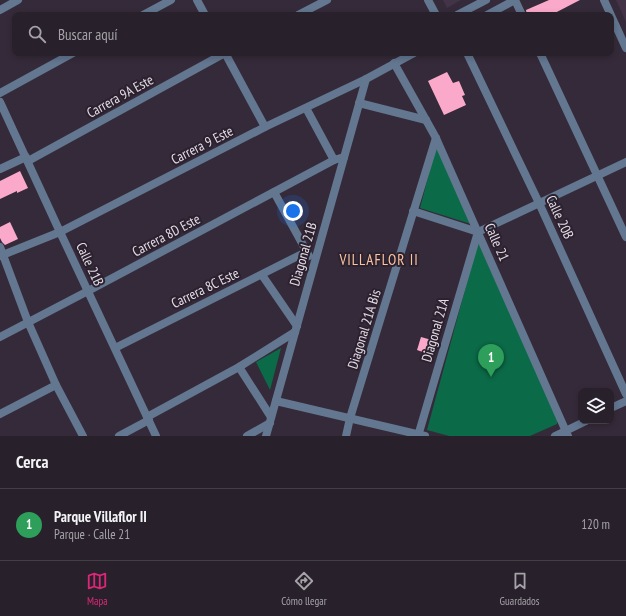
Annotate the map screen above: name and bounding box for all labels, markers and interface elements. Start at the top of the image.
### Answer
search box [12,12,614,56]
icon: search [26,23,48,45]
text: Buscar aquí [58,25,118,44]
street label: Carrera 9A Este [84,70,157,122]
street label: Carrera 9 Este [168,122,236,168]
street label: Calle 20B [542,192,578,242]
your location [283,201,303,221]
street label: Carrera 8D Este [129,209,203,260]
street label: Diagonal 21B [285,220,321,288]
street label: Calle 21 [481,220,513,264]
street label: Calle 21B [72,239,108,289]
district label: VILLAFLOR II [338,250,419,269]
street label: Carrera 8C Este [168,264,242,312]
street label: Diagonal 21A Bis [343,287,385,371]
street label: Diagonal 21A [417,296,453,364]
pin: 1 [478,344,504,377]
map controls [578,388,614,424]
button: layers [578,388,614,424]
text: Cerca [16,451,49,473]
text: Parque Villaflor II [54,507,147,526]
text: 1 [26,516,32,533]
text: 120 m [581,516,610,533]
text: Parque · Calle 21 [54,526,130,543]
tab: Mapa [86,570,108,608]
tab: Cómo llegar [281,570,327,608]
tab: Guardados [500,570,540,608]

